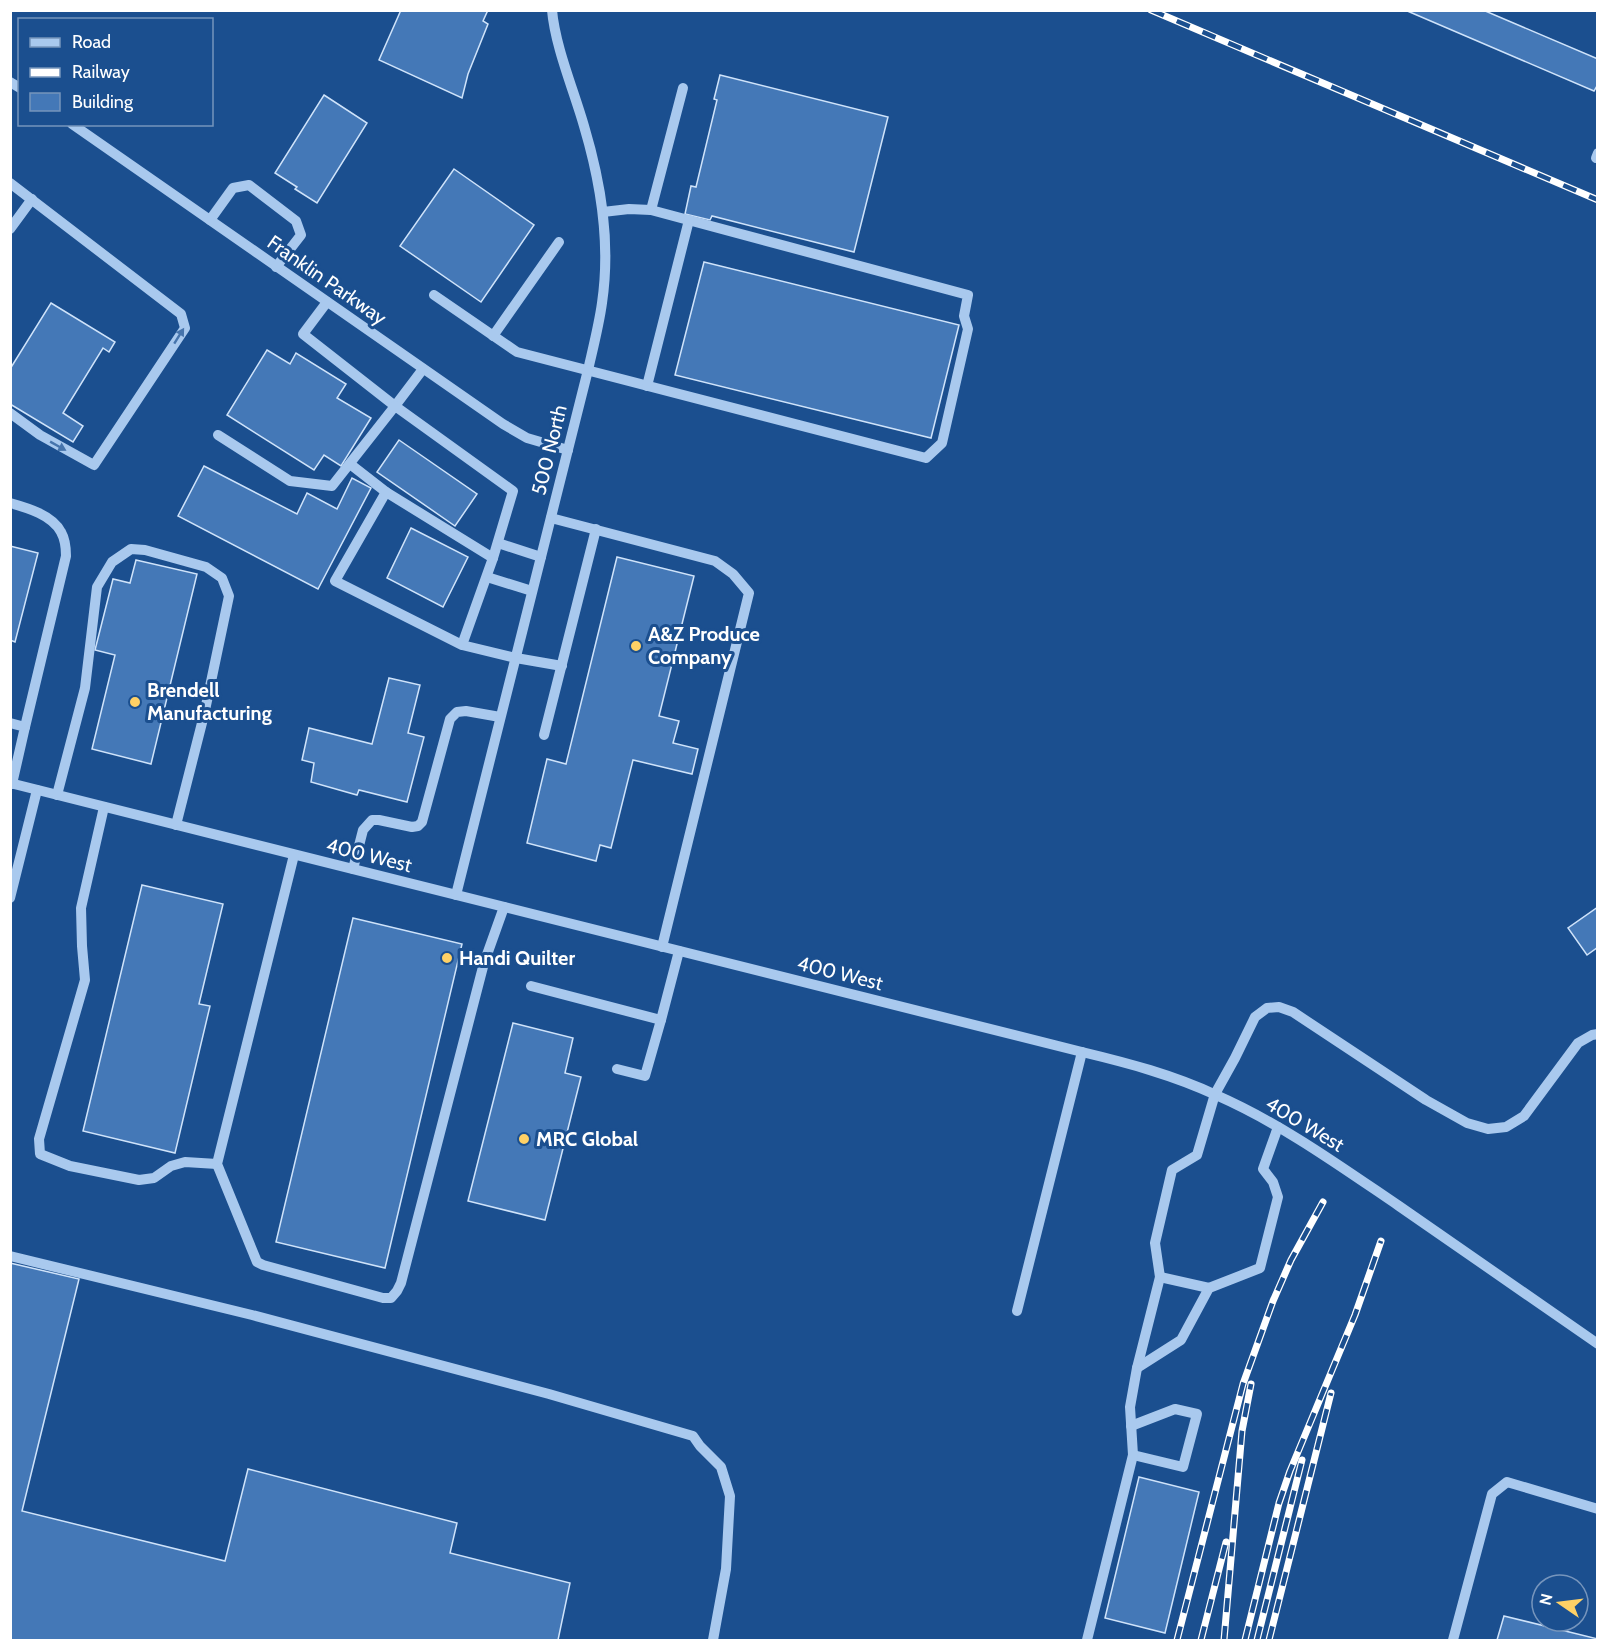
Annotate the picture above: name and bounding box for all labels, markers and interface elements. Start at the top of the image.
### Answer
legend [18,18,213,126]
text: Road [72,31,111,53]
text: Railway [72,61,130,83]
text: Building [72,91,134,113]
street label: Franklin Parkway [263,230,391,330]
one-way arrow [174,328,185,344]
street label: 500 North [526,402,572,498]
one-way arrow [50,441,67,451]
place label: A&Z Produce Company [648,622,760,669]
marker: A&Z Produce Company [629,639,643,653]
place label: Brendell Manufacturing [147,678,272,725]
marker: Brendell Manufacturing [128,695,142,709]
street label: 400 West [324,833,415,877]
place label: Handi Quilter [459,946,575,970]
marker: Handi Quilter [440,951,454,965]
street label: 400 West [795,951,886,995]
street label: 400 West [1261,1091,1349,1157]
place label: MRC Global [536,1127,638,1151]
marker: MRC Global [517,1132,531,1146]
north arrow [1530,1573,1590,1633]
text: N [1535,1592,1557,1607]

